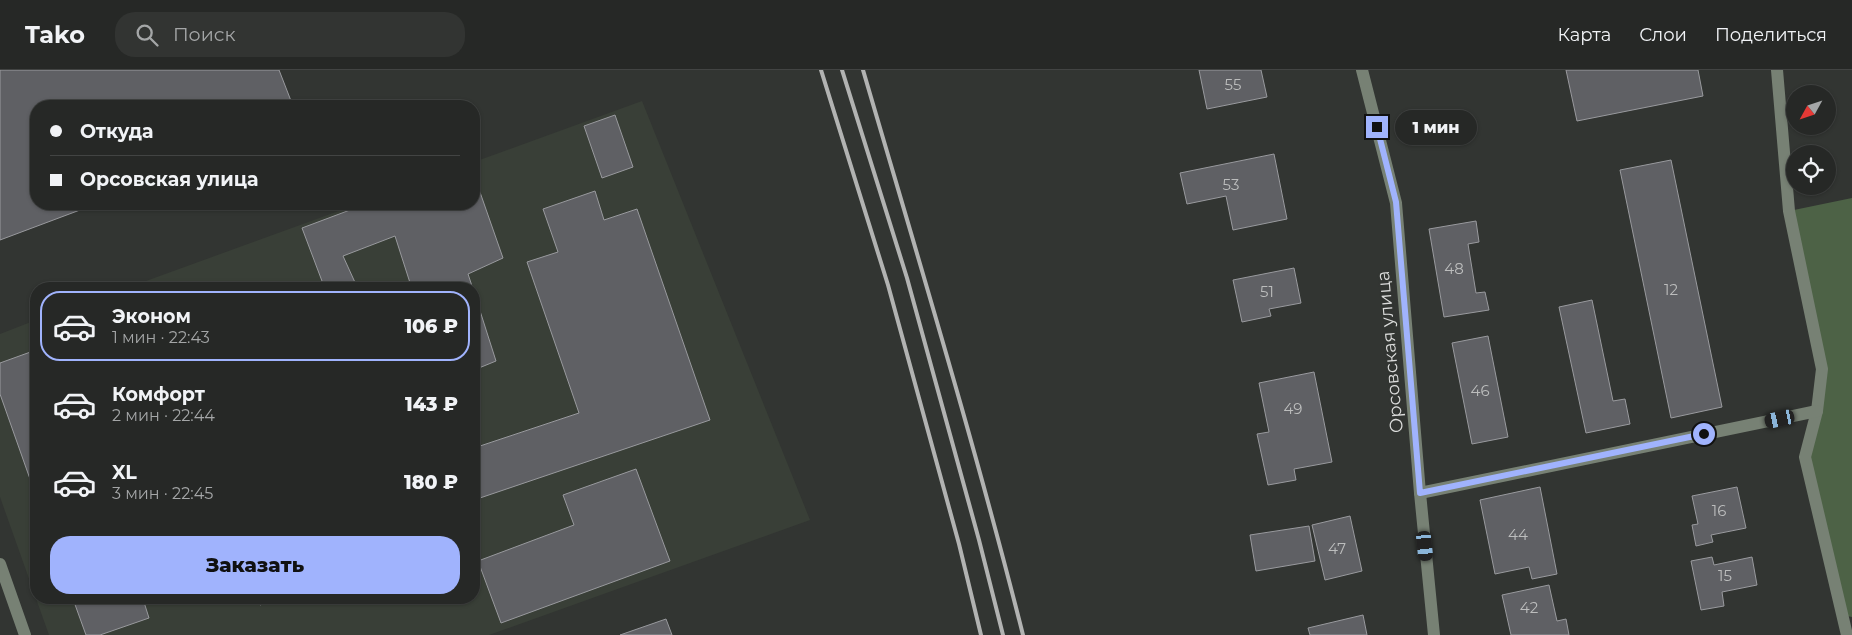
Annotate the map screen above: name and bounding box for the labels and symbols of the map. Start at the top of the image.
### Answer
house number: 55 [1225,75,1241,94]
north arrow [1786,85,1836,135]
callout: 1 мин [1394,110,1477,144]
route end [1366,116,1388,138]
house number: 53 [1223,175,1239,194]
house number: 48 [1444,259,1464,278]
street label: Орсовская улица [1372,270,1408,434]
house number: 12 [1664,280,1678,299]
house number: 51 [1260,282,1274,301]
house number: 46 [1470,381,1490,400]
house number: 49 [1284,399,1302,418]
car [1763,409,1796,429]
route start [1693,423,1715,445]
house number: 16 [1712,501,1726,520]
house number: 44 [1508,525,1528,544]
car [1415,530,1434,562]
house number: 47 [1328,539,1346,558]
house number: 15 [1718,566,1732,585]
house number: 42 [1520,598,1538,617]

